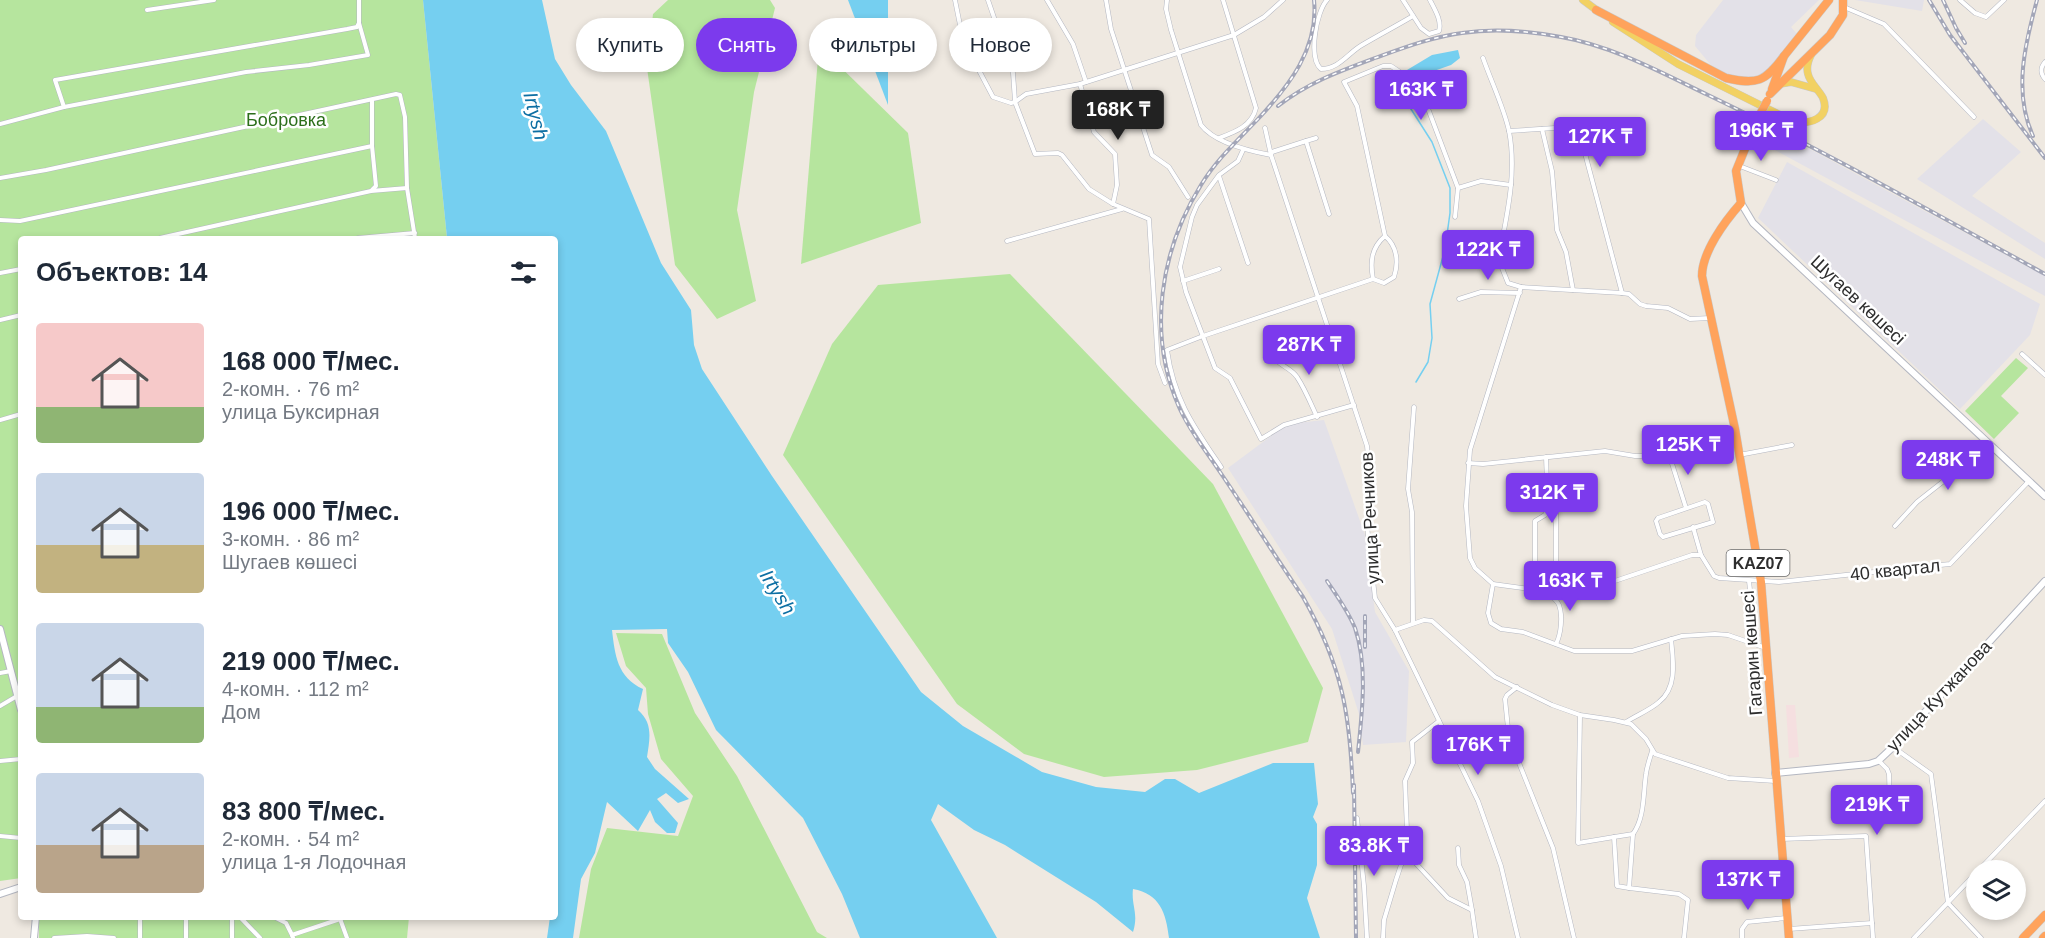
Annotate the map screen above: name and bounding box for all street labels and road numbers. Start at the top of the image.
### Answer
street label: Шугаев көшесі [1807,251,1909,349]
street label: улица Речников [1357,451,1383,585]
road number: KAZ07 [1726,550,1790,576]
street label: 40 квартал [1849,555,1941,585]
street label: Гагарин көшесі [1738,590,1766,716]
street label: улица Кутжанова [1883,636,1996,756]

